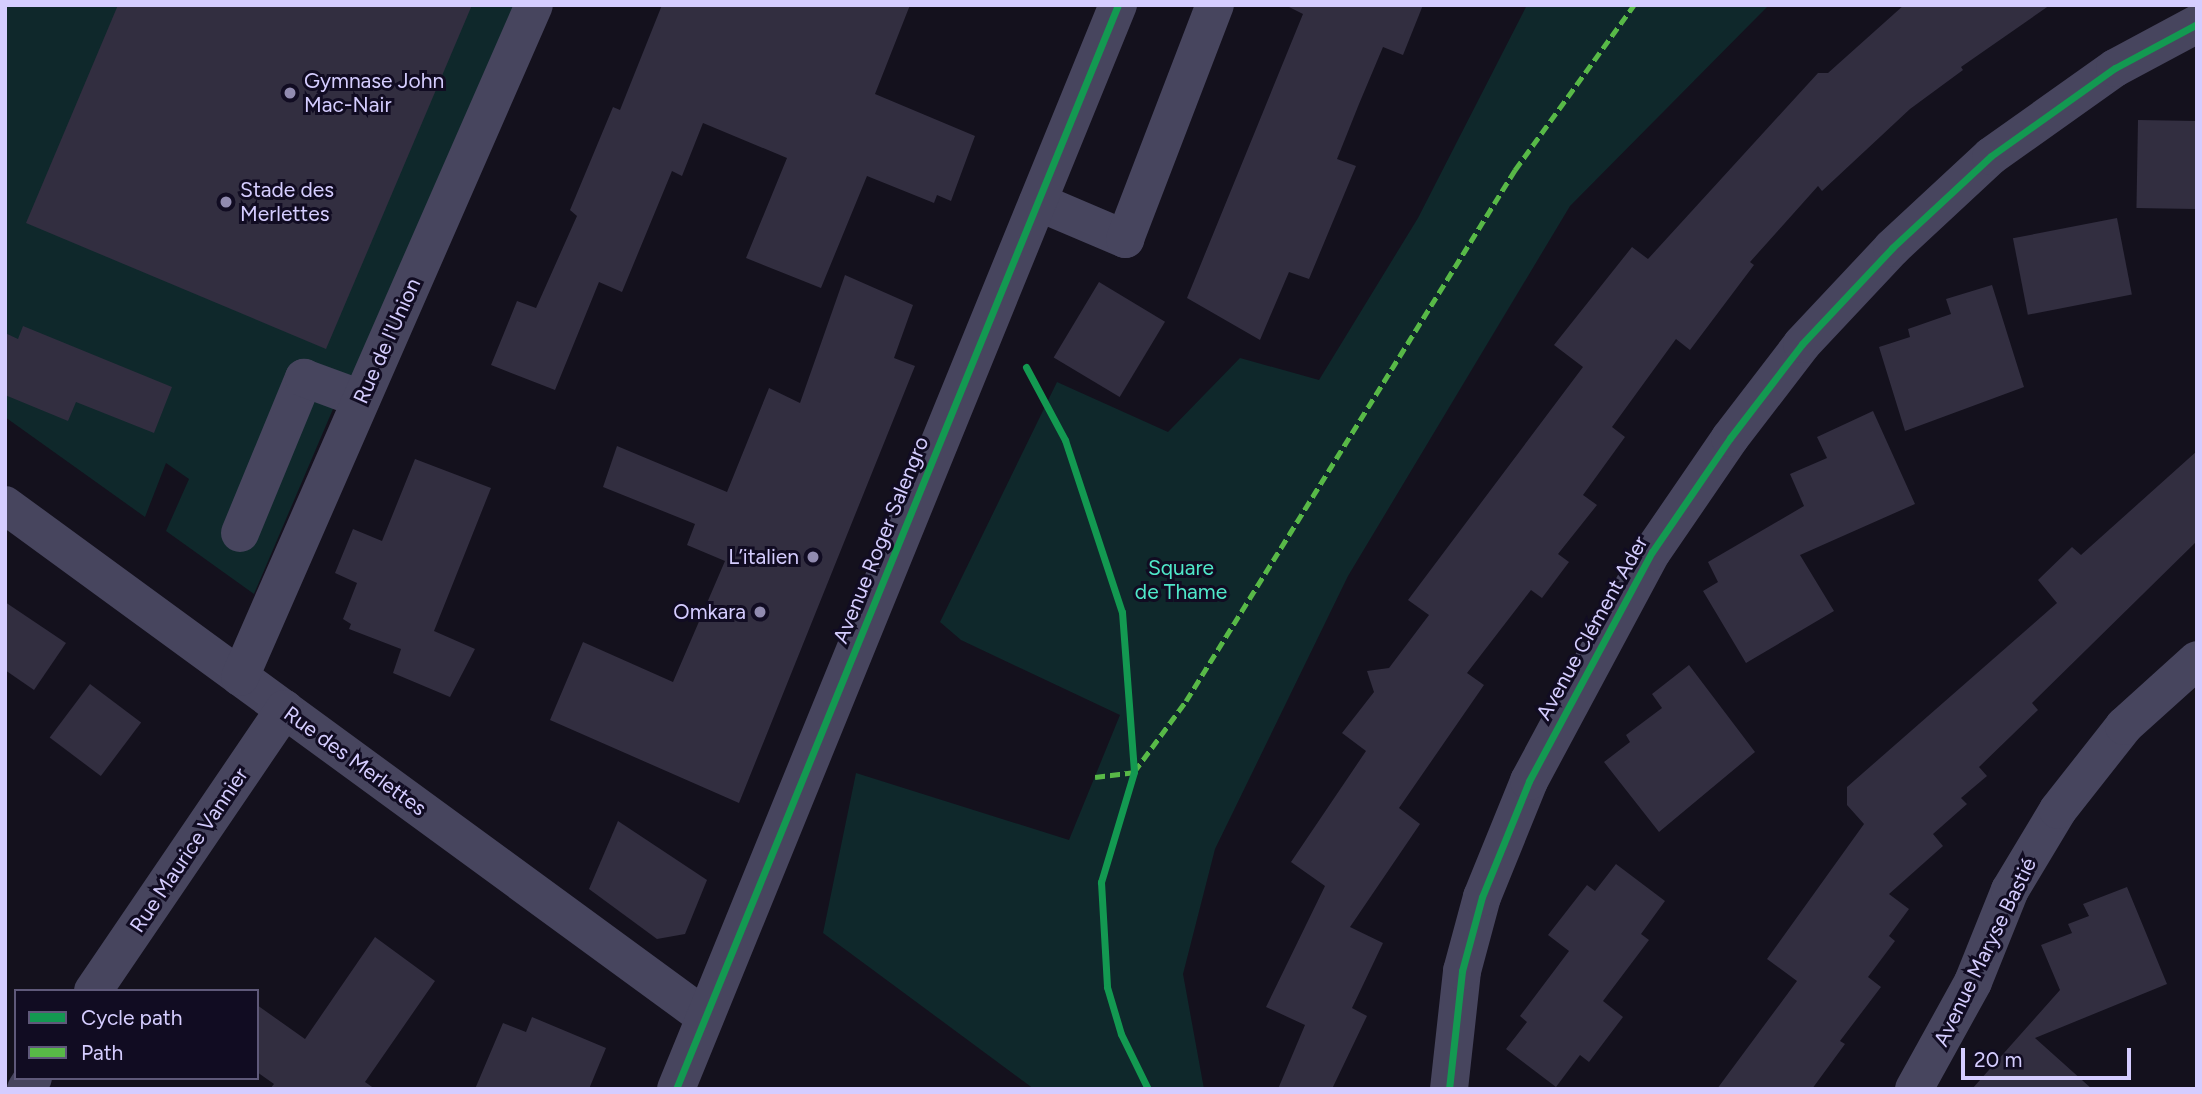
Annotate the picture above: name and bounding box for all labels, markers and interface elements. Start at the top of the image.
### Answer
place label: Gymnase John Mac-Nair [304,68,444,118]
marker: Gymnase John Mac-Nair [282,85,298,101]
place label: Stade des Merlettes [240,177,334,227]
marker: Stade des Merlettes [218,194,234,210]
street label: Rue de l'Union [348,274,426,408]
street label: Avenue Roger Salengro [828,433,934,647]
street label: Avenue Clément Ader [1531,532,1653,724]
place label: L’italien [728,544,799,570]
marker: L’italien [805,549,821,565]
park label: Square de Thame [1135,555,1227,605]
place label: Omkara [673,599,746,625]
marker: Omkara [752,604,768,620]
street label: Rue des Merlettes [279,701,431,821]
street label: Rue Maurice Vannier [125,763,253,937]
street label: Avenue Maryse Bastié [1928,854,2042,1050]
legend [14,989,259,1080]
text: Cycle path [81,1005,182,1030]
scale bar [1964,1034,2134,1078]
text: Path [81,1040,123,1065]
text: 20 m [1974,1047,2022,1072]

